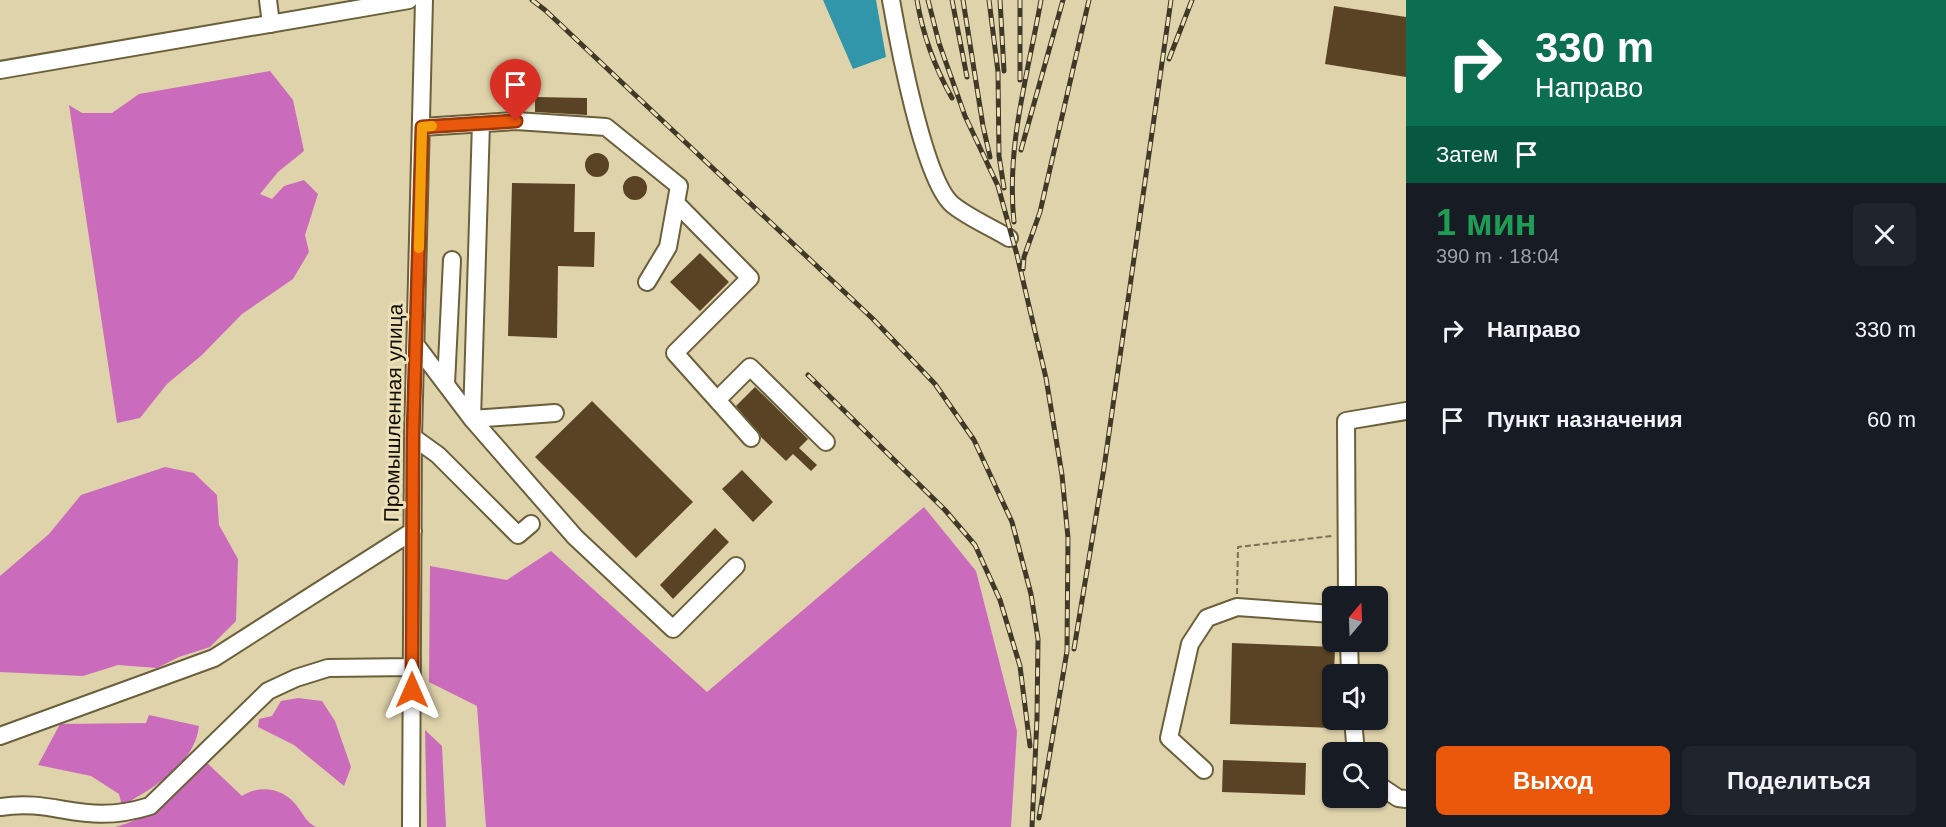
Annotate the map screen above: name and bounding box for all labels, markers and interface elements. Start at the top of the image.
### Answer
icon: right [1436,24,1514,102]
text: 330 m [1535,24,1654,71]
pin [490,59,541,121]
icon: arrive [499,68,532,101]
text: Направо [1535,73,1643,103]
icon: arrive [1510,138,1543,171]
text: Затем [1436,142,1498,167]
text: 1 мин [1436,202,1537,243]
button: close [1853,203,1916,266]
text: 390 m · 18:04 [1436,245,1559,267]
street label: Промышленная улица [380,303,406,522]
icon: right [1436,314,1469,347]
text: Направо [1487,317,1581,342]
text: 330 m [1855,317,1916,342]
icon: arrive [1436,404,1469,437]
text: Пункт назначения [1487,407,1683,432]
text: 60 m [1867,407,1916,432]
north arrow [1322,586,1388,652]
map controls [1322,586,1388,808]
position arrow [380,658,444,722]
button: sound [1322,664,1388,730]
button: search [1322,742,1388,808]
button: Выход [1436,746,1670,815]
button: Поделиться [1682,746,1916,815]

